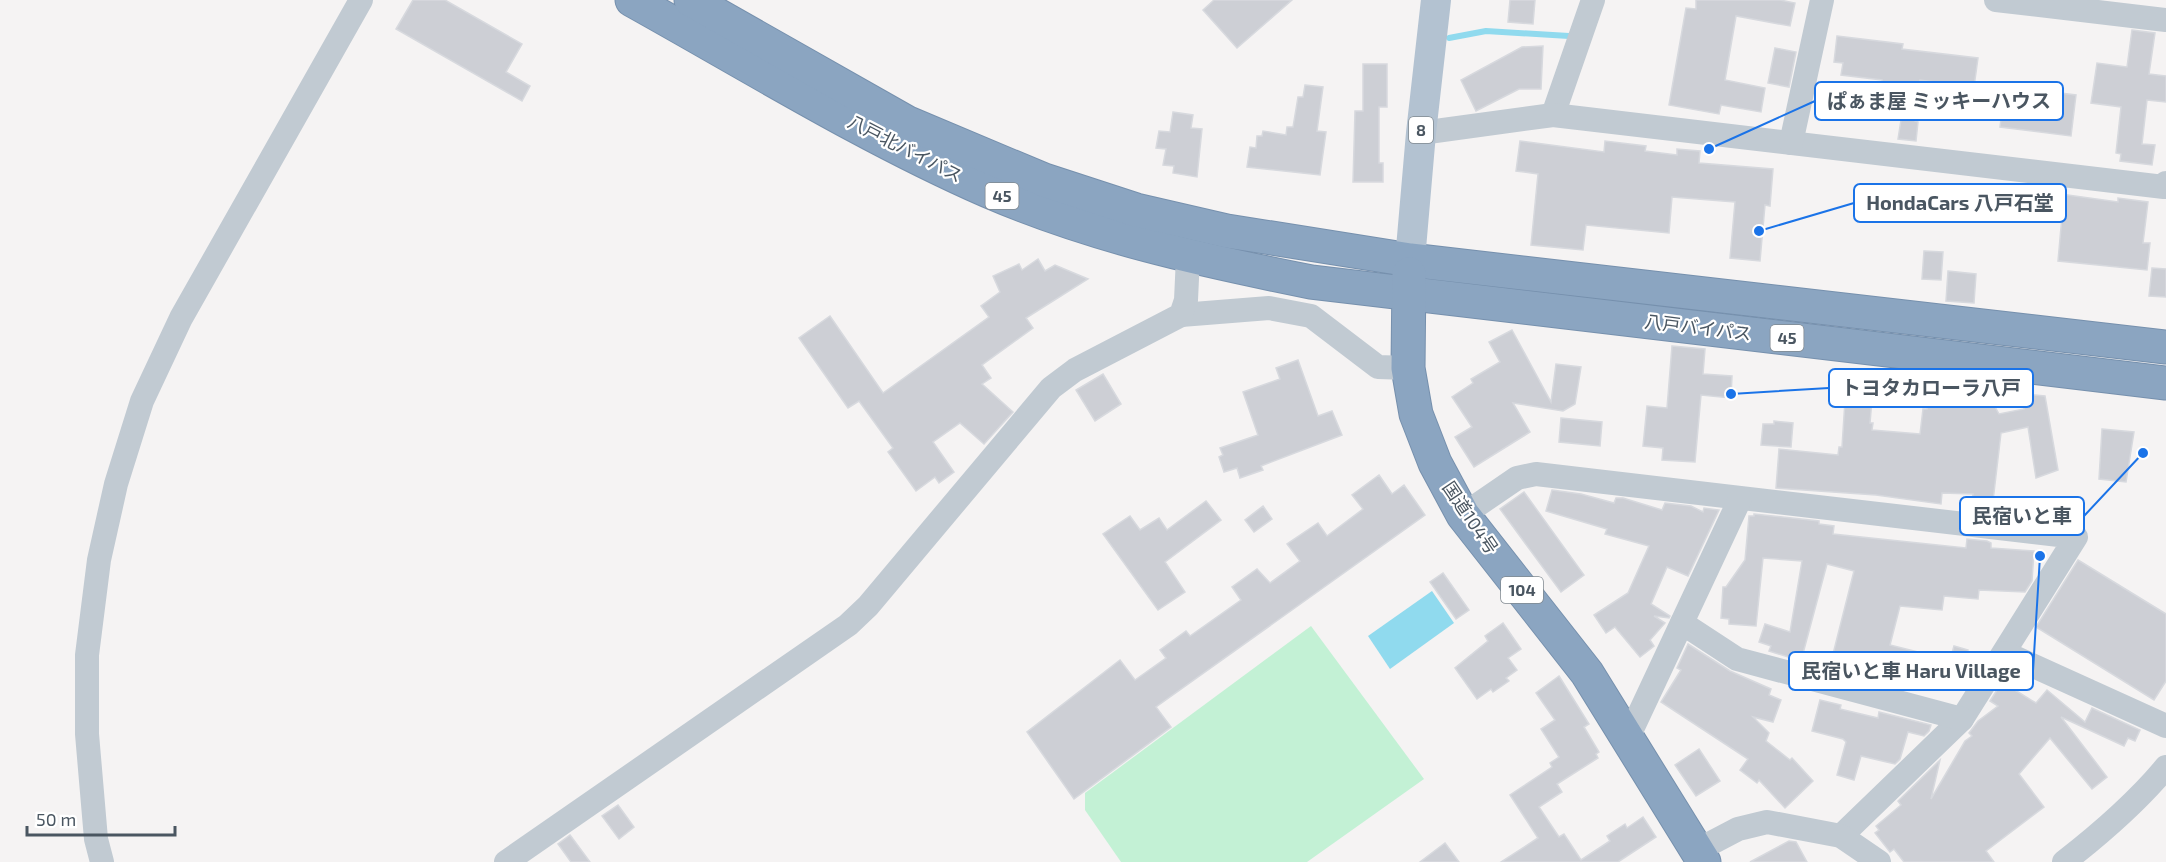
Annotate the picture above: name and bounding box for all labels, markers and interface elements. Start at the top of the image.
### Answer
callout: ぱぁま屋 ミッキーハウス [1815,82,2063,120]
text: ぱぁま屋 ミッキーハウス [1827,88,2051,112]
street label: 八戸北バイパス [844,110,966,186]
road number: 8 [1409,117,1433,143]
road number: 45 [986,183,1018,209]
callout: HondaCars 八戸石堂 [1854,184,2066,222]
text: HondaCars 八戸石堂 [1866,190,2054,214]
street label: 八戸バイパス [1643,310,1753,344]
road number: 45 [1770,325,1804,351]
callout: トヨタカローラ八戸 [1829,369,2033,407]
text: トヨタカローラ八戸 [1841,375,2021,399]
street label: 国道104号 [1438,477,1503,558]
callout: 民宿いと車 [1960,497,2084,535]
text: 民宿いと車 [1972,503,2072,527]
road number: 104 [1501,577,1543,603]
callout: 民宿いと車 Haru Village [1789,652,2033,690]
text: 民宿いと車 Haru Village [1801,658,2021,682]
scale bar [27,799,176,837]
text: 50 m [36,808,76,830]

